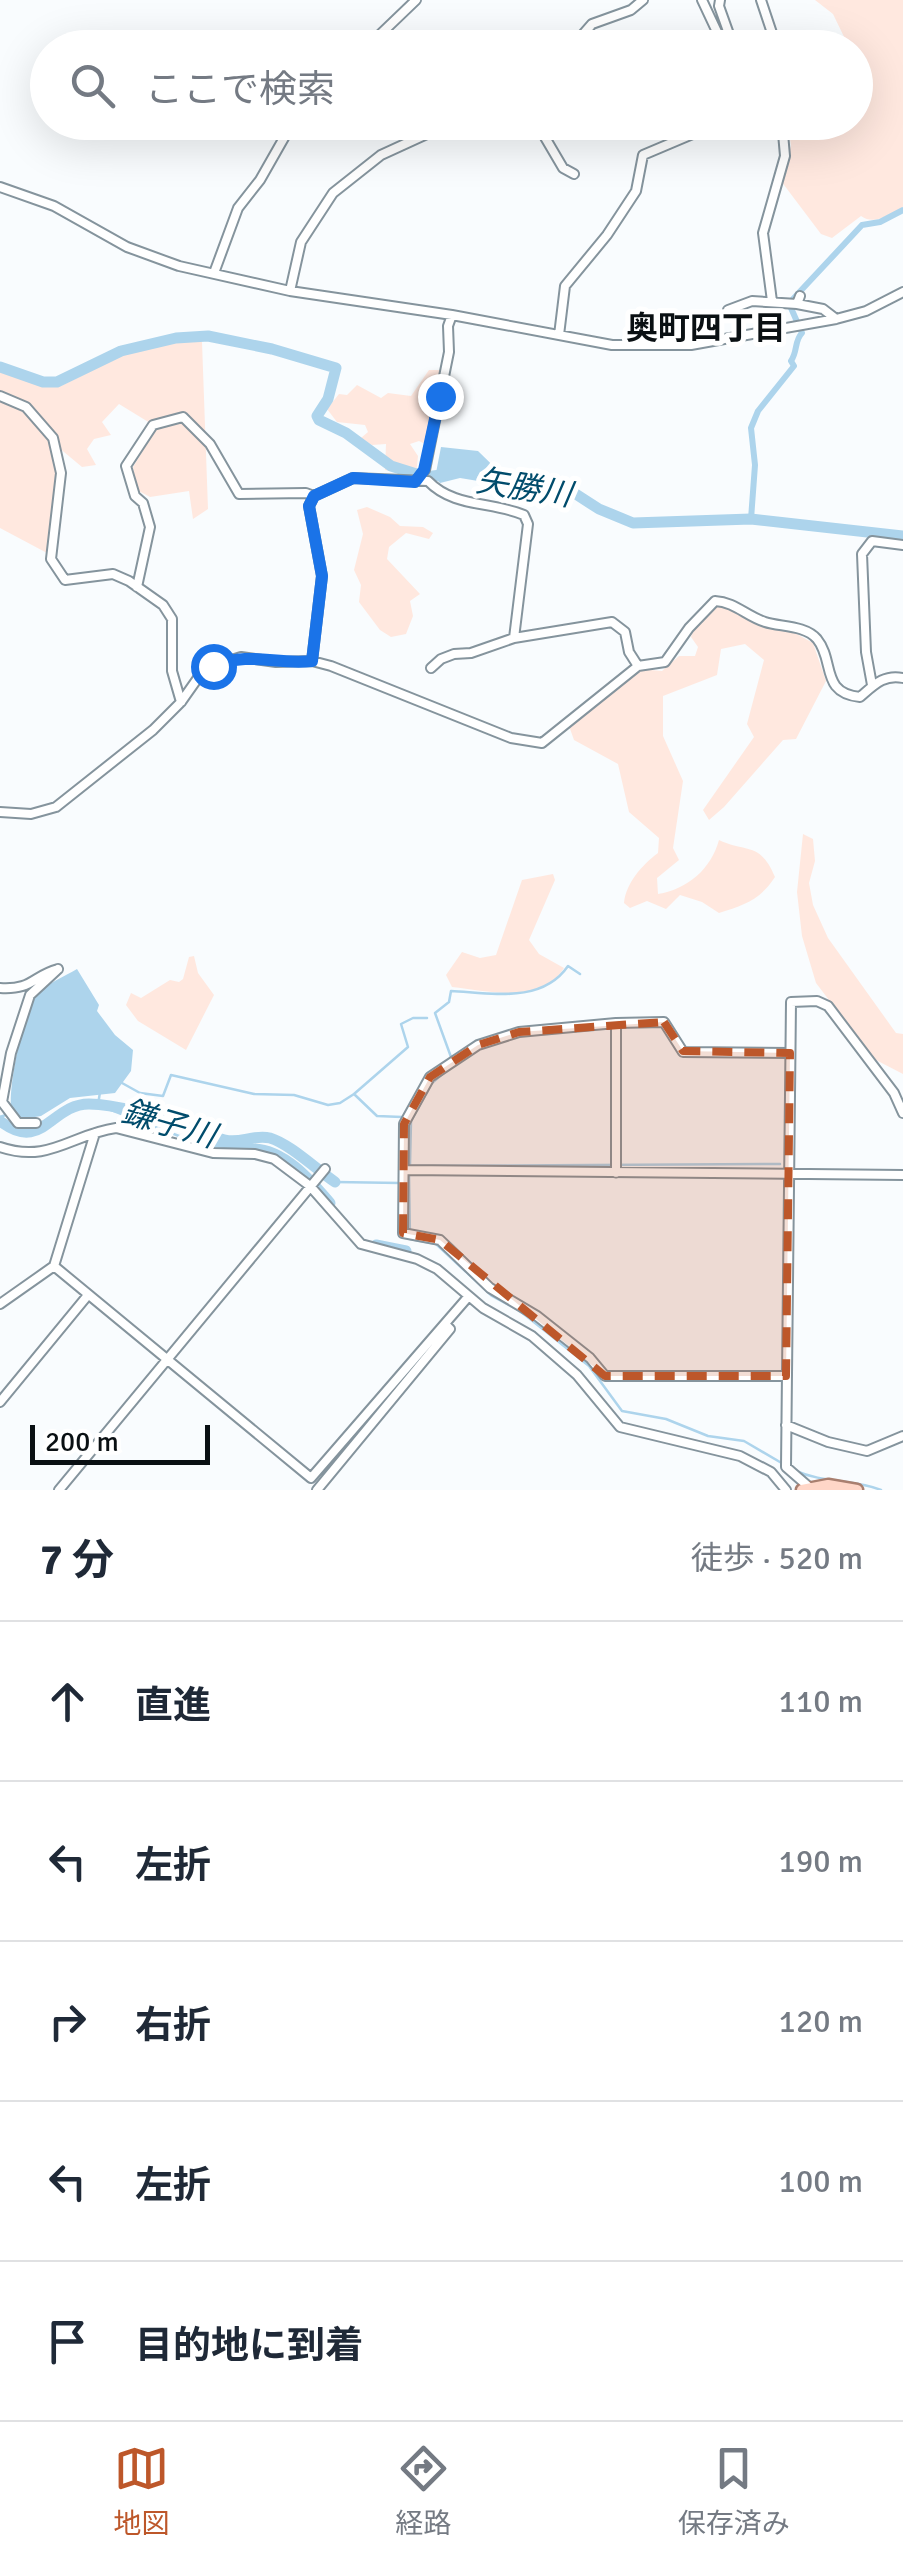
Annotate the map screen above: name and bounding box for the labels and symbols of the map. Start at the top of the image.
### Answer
district label: 奥町四丁目 [626,309,786,348]
route end [418,374,464,420]
water label: 矢勝川 [474,461,577,515]
route start [191,644,237,690]
water label: 鎌子川 [117,1092,223,1157]
scale bar [30,1420,210,1464]

